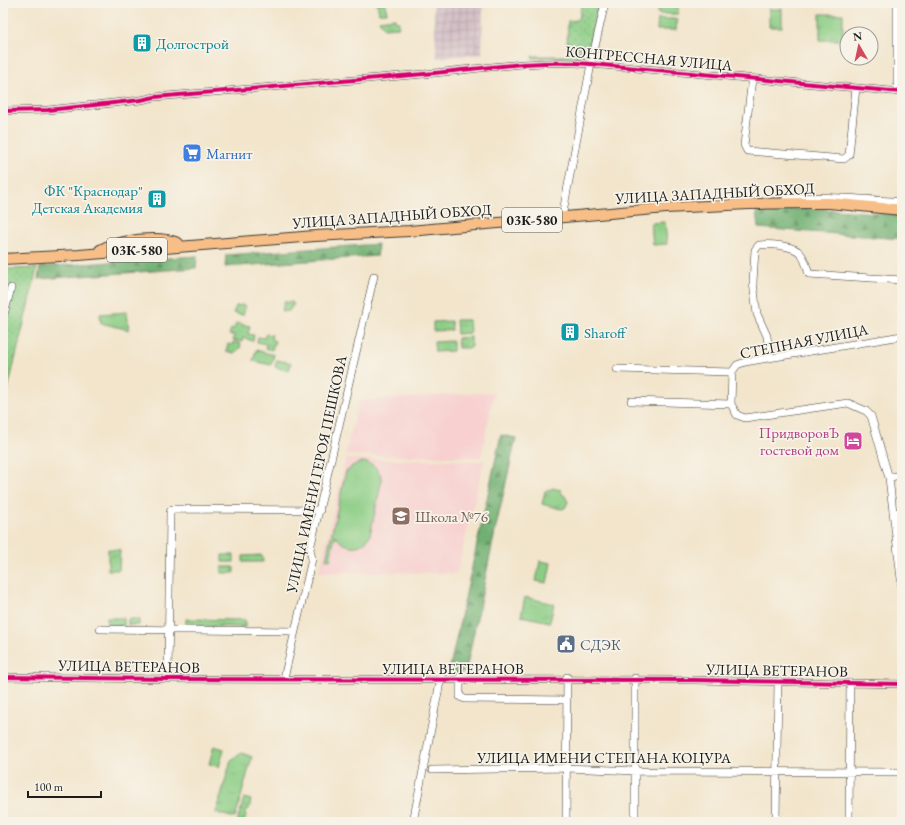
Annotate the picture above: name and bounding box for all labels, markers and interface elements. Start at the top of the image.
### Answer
north arrow [839,26,879,66]
text: N [852,28,863,44]
building icon: Долгострой [131,32,153,54]
place label: Долгострой [156,34,229,53]
street label: КОНГРЕССНАЯ УЛИЦА [565,41,734,75]
supermarket icon: Магнит [181,142,203,164]
place label: Магнит [206,144,252,163]
street label: УЛИЦА ЗАПАДНЫЙ ОБХОД [614,178,815,208]
place label: ФК "Краснодар" Детская Академия [32,181,143,217]
building icon: ФК "Краснодар" Детская Академия [146,188,168,210]
street label: УЛИЦА ЗАПАДНЫЙ ОБХОД [291,200,492,233]
road number: 03К-580 [502,208,562,232]
road number: 03К-580 [107,238,167,262]
street label: СТЕПНАЯ УЛИЦА [738,319,870,363]
building icon: Sharoff [559,321,581,343]
place label: Sharoff [584,323,628,342]
street label: УЛИЦА ИМЕНИ ГЕРОЯ ПЕШКОВА [281,353,351,595]
place label: ПридворовЪ гостевой дом [759,423,840,459]
hotel icon: ПридворовЪ гостевой дом [842,430,864,452]
school or university icon: Школа №76 [390,505,412,527]
place label: Школа №76 [415,507,488,526]
public building icon: СДЭК [555,633,577,655]
place label: СДЭК [580,635,621,654]
street label: УЛИЦА ВЕТЕРАНОВ [57,655,200,677]
street label: УЛИЦА ВЕТЕРАНОВ [381,659,524,678]
street label: УЛИЦА ВЕТЕРАНОВ [705,659,848,681]
street label: УЛИЦА ИМЕНИ СТЕПАНА КОЦУРА [476,748,732,767]
scale bar [28,773,101,799]
text: 100 m [34,779,64,795]

